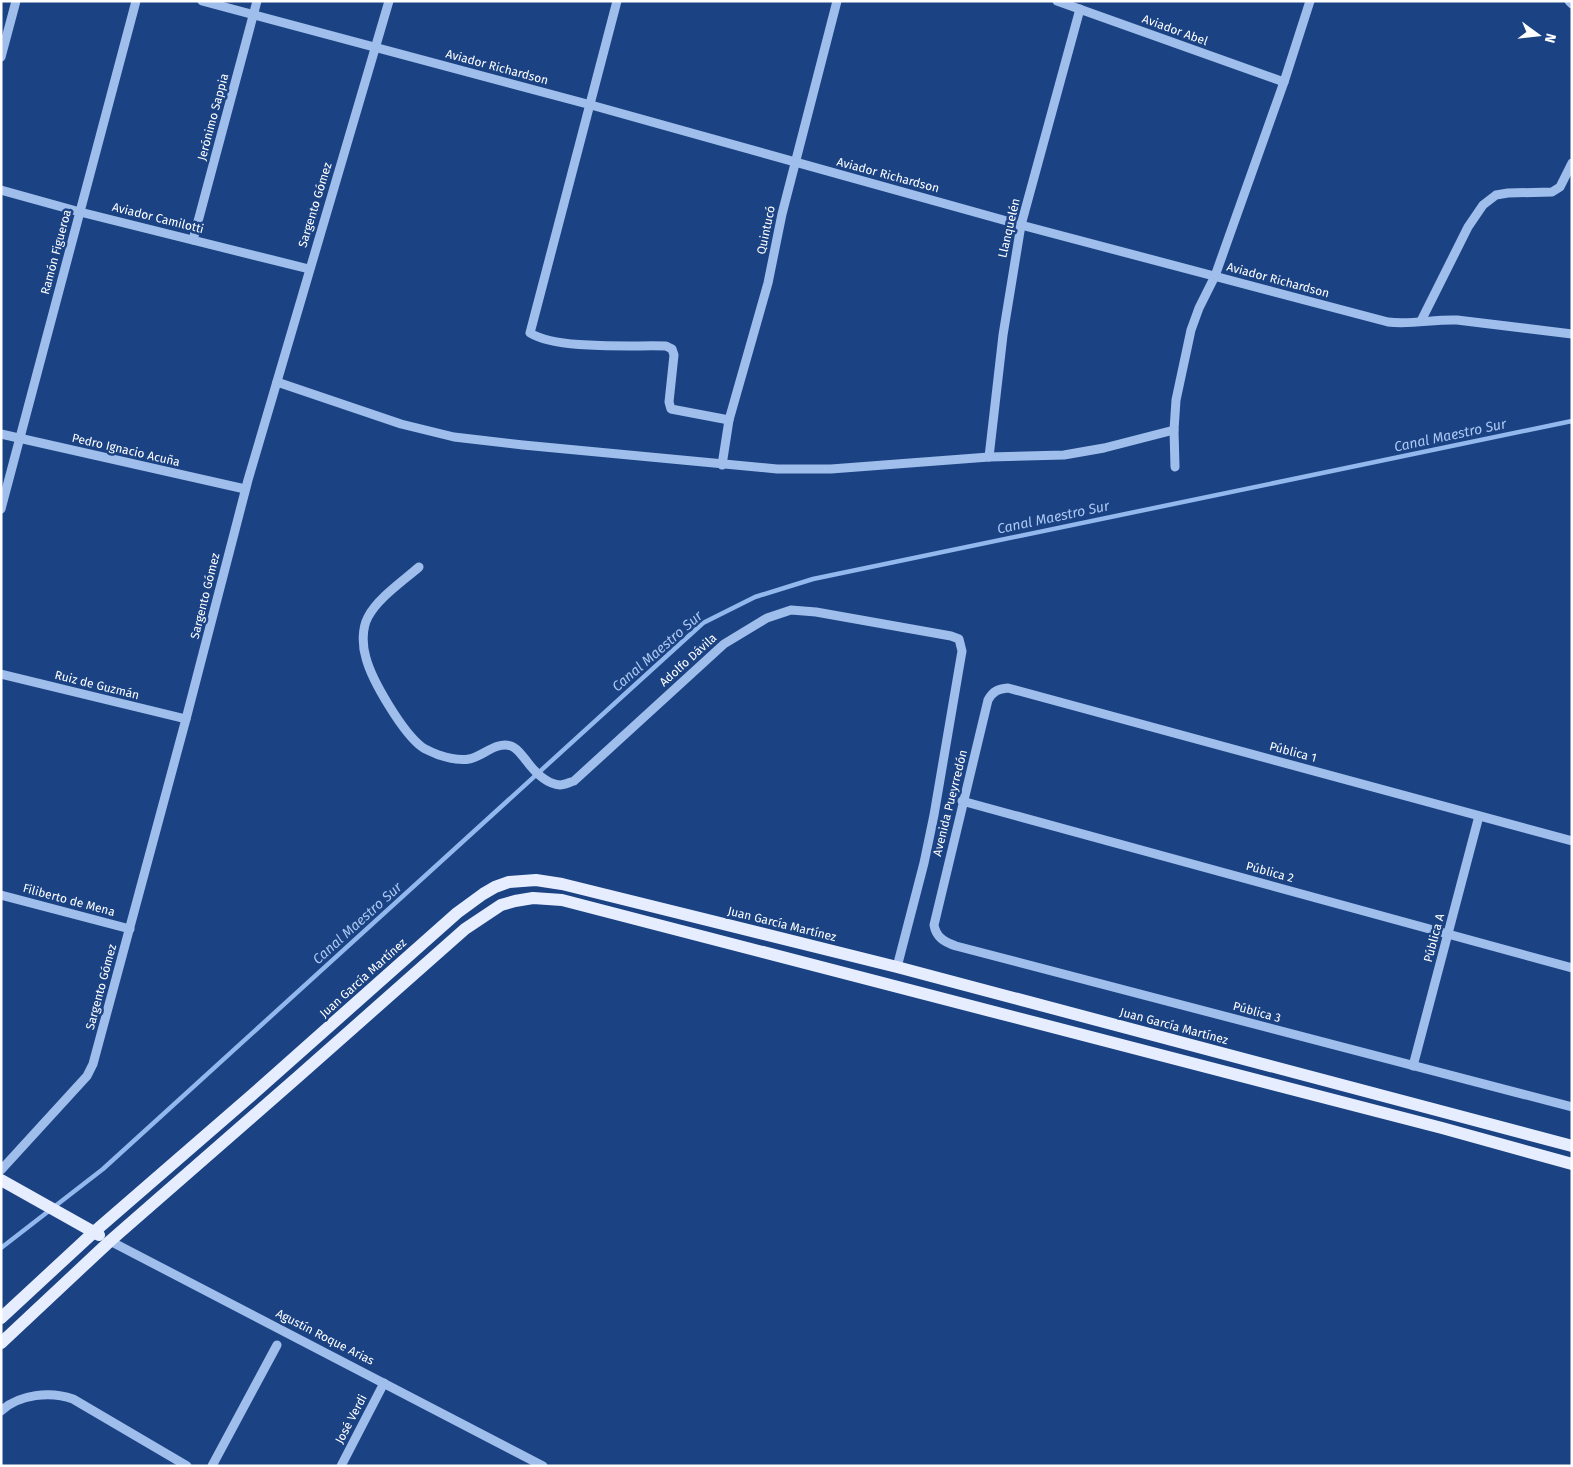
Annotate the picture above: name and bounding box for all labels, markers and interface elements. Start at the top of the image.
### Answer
north arrow [1513,10,1563,60]
street label: Aviador Abel [1140,12,1210,48]
text: N [1541,32,1559,45]
street label: Aviador Richardson [444,47,550,87]
street label: Jerónimo Sappia [195,72,231,162]
street label: Aviador Richardson [835,155,941,195]
street label: Sargento Gómez [295,161,335,249]
street label: Llanquelén [995,197,1023,259]
street label: Aviador Camilotti [111,200,205,236]
street label: Quintucó [754,204,778,256]
street label: Ramón Figueroa [38,208,74,296]
street label: Aviador Richardson [1225,260,1331,300]
water label: Canal Maestro Sur [1392,415,1508,456]
street label: Pedro Ignacio Acuña [71,431,181,469]
water label: Canal Maestro Sur [995,497,1111,538]
street label: Sargento Gómez [188,552,222,640]
water label: Canal Maestro Sur [609,607,707,695]
street label: Adolfo Dávila [657,631,719,689]
street label: Ruiz de Guzmán [53,668,141,702]
street label: Pública 1 [1268,739,1318,765]
street label: Avenida Pueyrredón [930,748,970,858]
street label: Pública 2 [1245,859,1295,885]
water label: Canal Maestro Sur [309,878,406,968]
street label: Filiberto de Mena [21,881,117,919]
street label: Juan García Martínez [726,904,838,944]
street label: Pública A [1421,912,1447,964]
street label: Juan García Martínez [317,935,409,1021]
street label: Sargento Gómez [83,943,119,1031]
street label: Pública 3 [1232,999,1282,1025]
street label: Juan García Martínez [1118,1005,1230,1047]
street label: Agustín Roque Arias [274,1306,377,1368]
street label: José Verdi [332,1392,370,1446]

